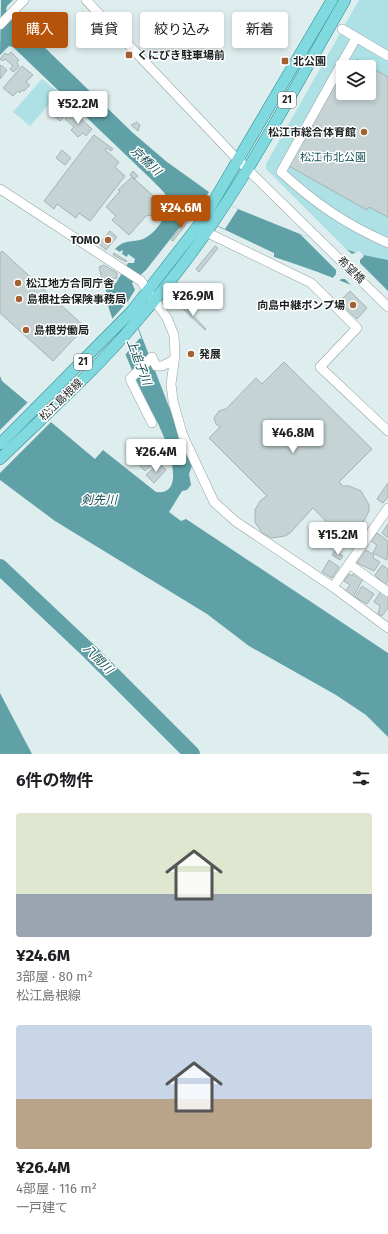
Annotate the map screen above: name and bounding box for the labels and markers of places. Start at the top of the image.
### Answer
place label: くにびき駐車場前 [137,49,225,62]
marker: くにびき駐車場前 [124,50,134,60]
place label: 北公園 [293,55,326,68]
marker: 北公園 [280,56,290,66]
pin: ¥52.2M [45,91,111,125]
place label: 松江市総合体育館 [268,126,356,139]
marker: 松江市総合体育館 [359,127,369,137]
pin: ¥24.6M [148,195,214,229]
place label: TOMO [71,234,100,247]
marker: TOMO [103,235,113,245]
place label: 松江地方合同庁舎 [26,277,115,290]
marker: 松江地方合同庁舎 [13,278,23,288]
pin: ¥26.9M [160,283,226,317]
place label: 島根社会保険事務局 [27,293,126,306]
marker: 島根社会保険事務局 [14,294,24,304]
place label: 向島中継ポンプ場 [257,299,345,312]
marker: 向島中継ポンプ場 [348,300,358,310]
place label: 島根労働局 [34,324,89,337]
marker: 島根労働局 [21,325,31,335]
place label: 発展 [199,348,221,361]
marker: 発展 [186,349,196,359]
pin: ¥46.8M [260,420,326,454]
pin: ¥26.4M [123,439,189,473]
pin: ¥15.2M [305,522,371,556]

